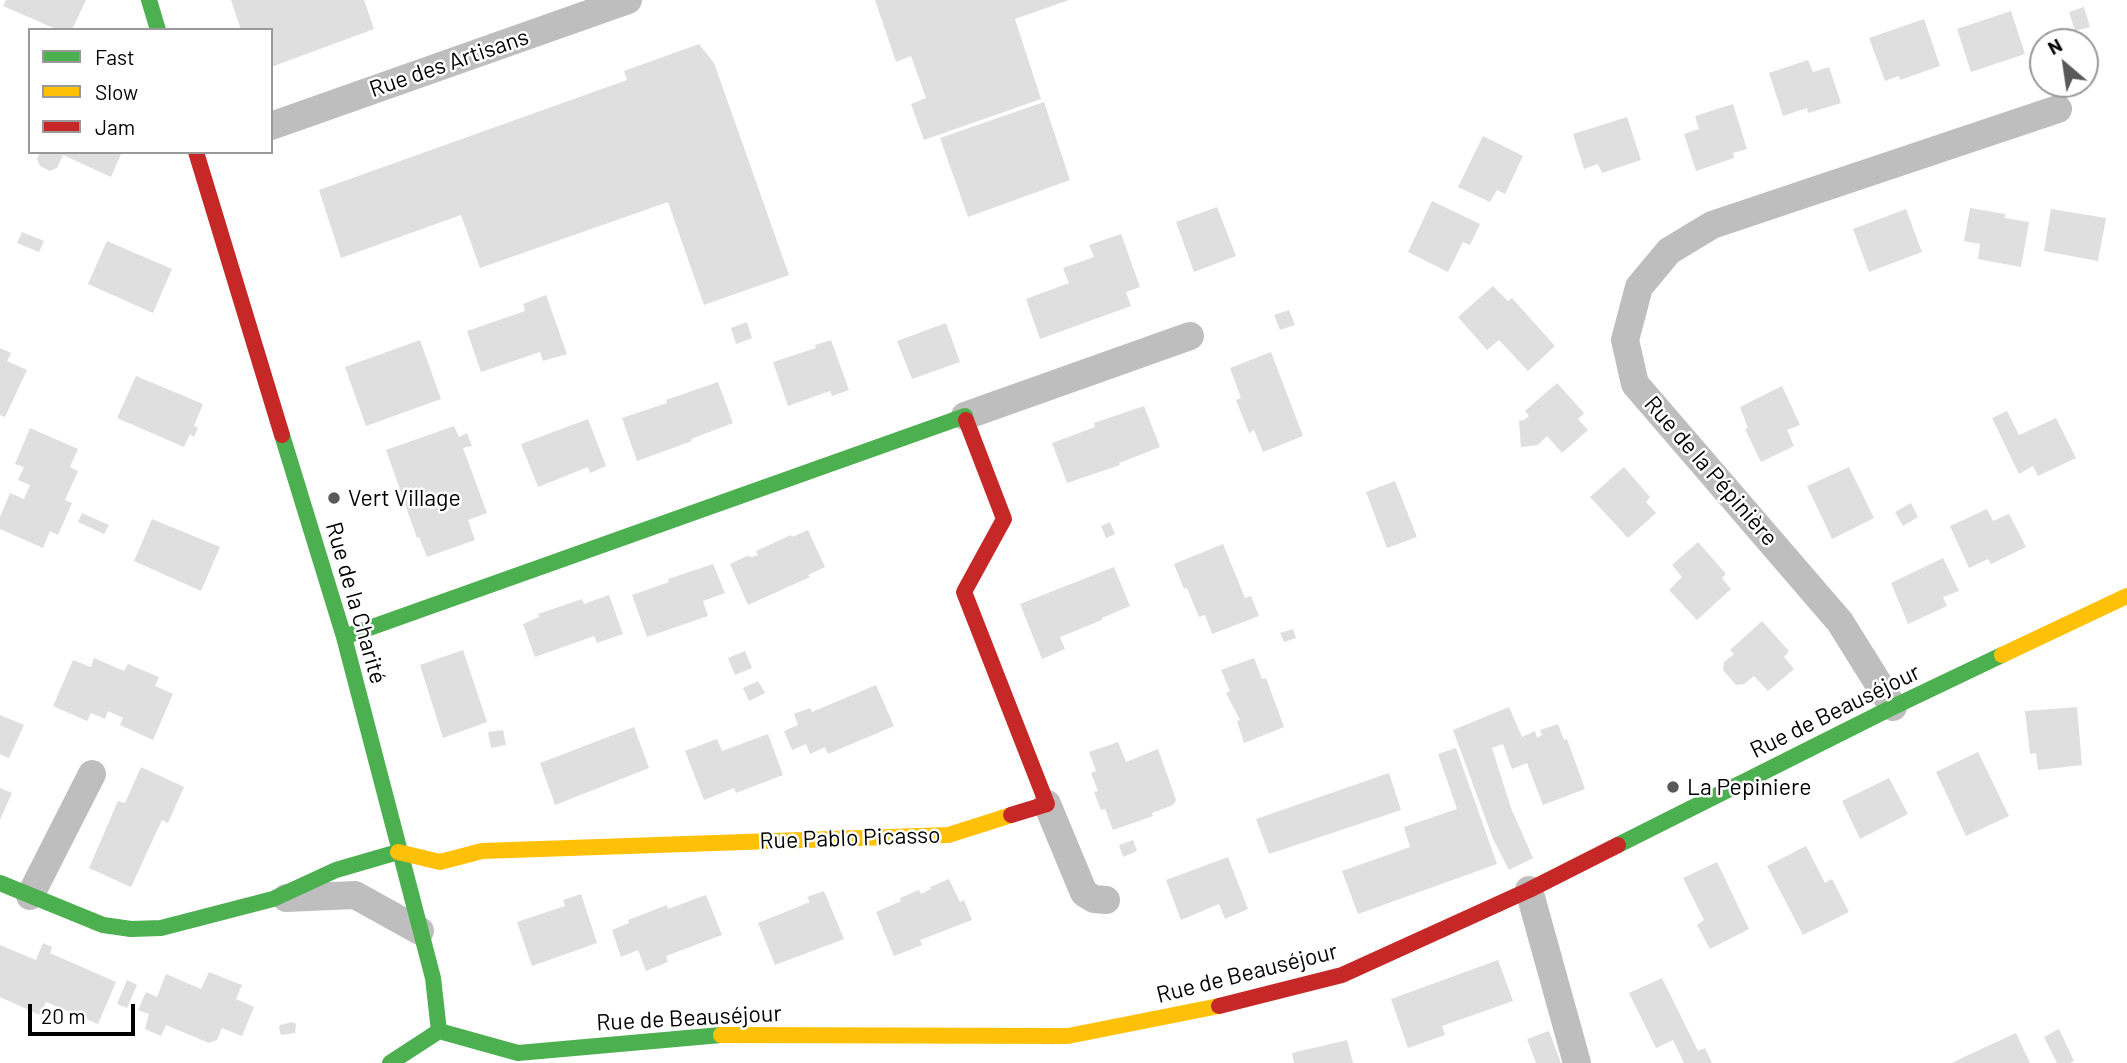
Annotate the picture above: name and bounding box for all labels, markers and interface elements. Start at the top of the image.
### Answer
street label: Rue des Artisans [366,23,532,103]
legend [28,28,273,154]
north arrow [2029,28,2099,98]
text: N [2043,33,2066,59]
text: Fast [95,44,135,69]
text: Slow [95,79,138,104]
text: Jam [95,114,135,139]
street label: Rue de la Pépinière [1638,390,1784,552]
place label: Vert Village [348,484,461,512]
marker: Vert Village [326,490,342,506]
street label: Rue de la Charité [320,519,392,687]
street label: Rue de Beauséjour [1746,658,1924,764]
place label: La Pepiniere [1687,773,1811,801]
marker: La Pepiniere [1665,779,1681,795]
street label: Rue Pablo Picasso [759,821,941,855]
street label: Rue de Beauséjour [1154,937,1340,1009]
scale bar [32,990,138,1034]
street label: Rue de Beauséjour [596,999,782,1037]
text: 20 m [41,1003,86,1028]

